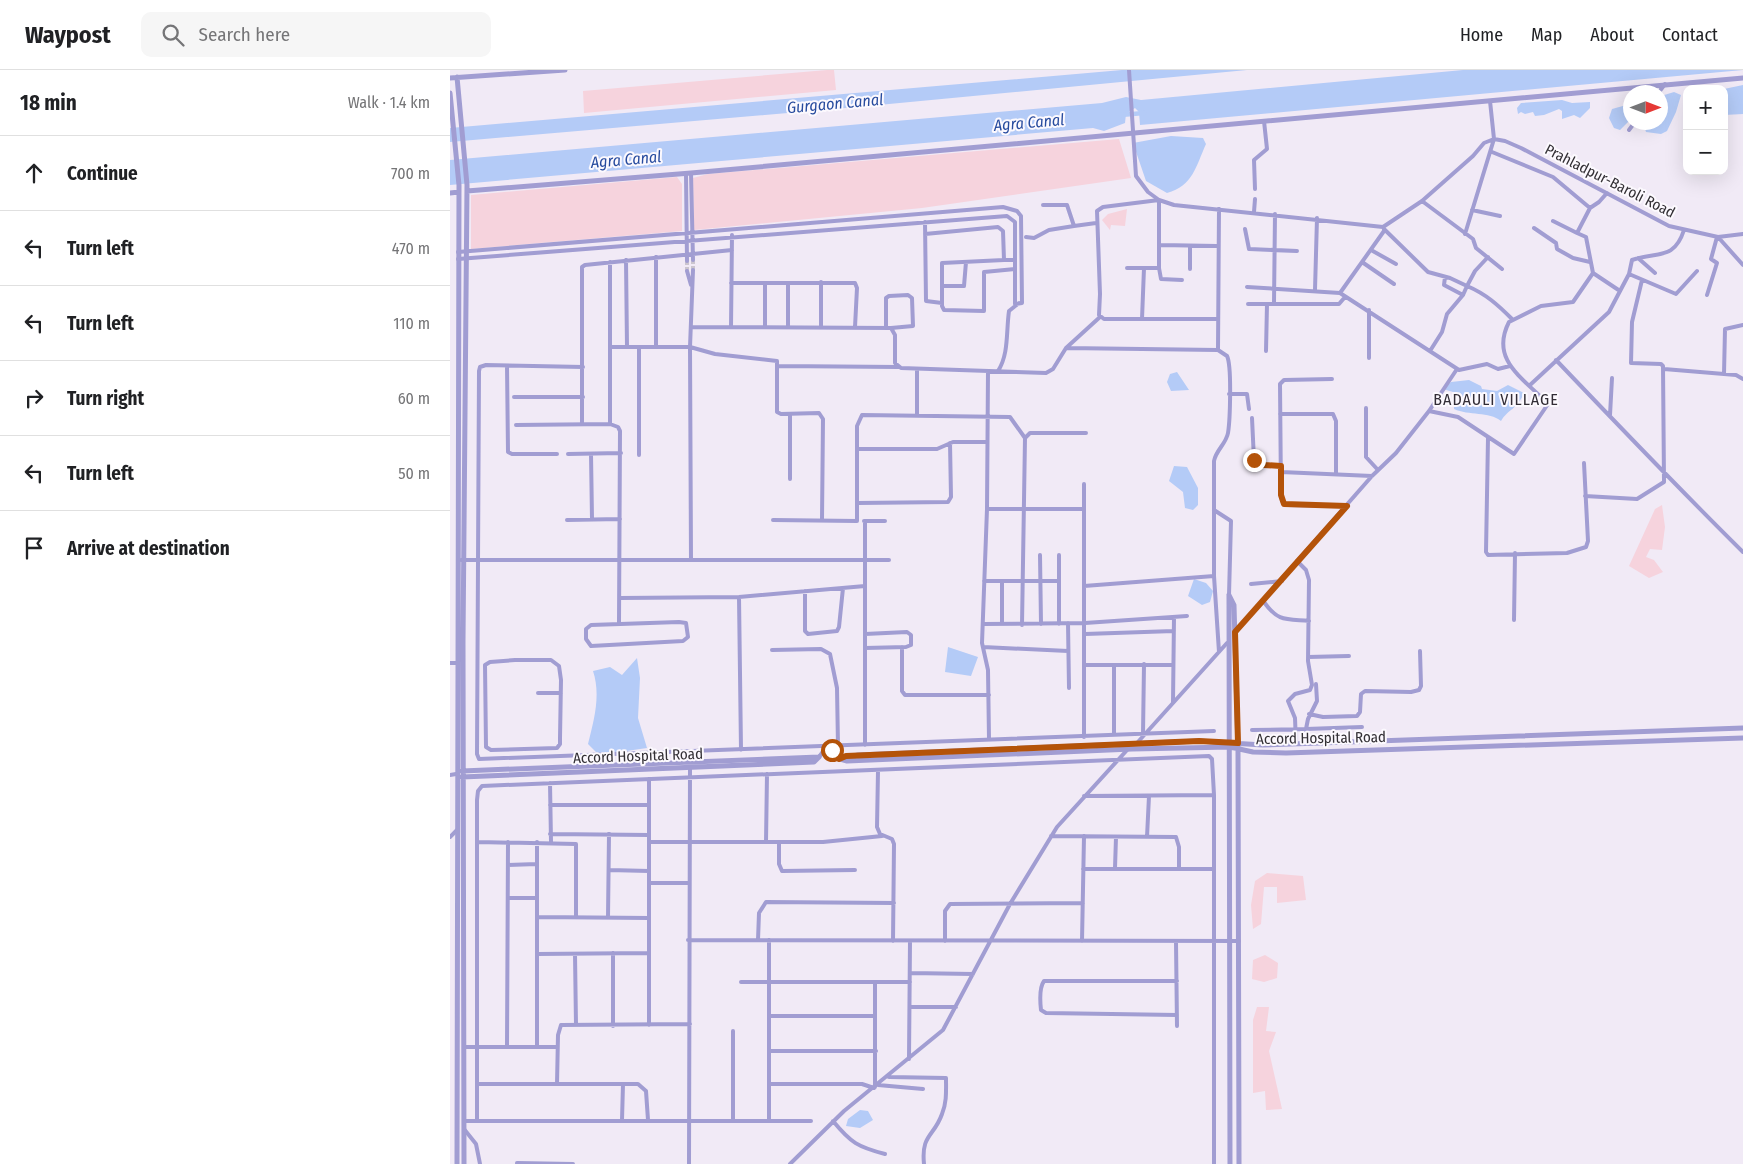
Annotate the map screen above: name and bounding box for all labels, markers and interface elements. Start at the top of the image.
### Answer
search box [141,12,491,57]
text: Waypost [25,21,111,49]
icon: search [159,21,187,49]
text: Search here [199,23,290,46]
text: Home [1460,24,1503,46]
text: Map [1531,24,1562,46]
text: About [1590,24,1634,46]
text: Contact [1662,24,1718,46]
north arrow [1623,85,1668,130]
map controls [1683,85,1728,175]
button: + [1683,85,1728,130]
text: 18 min [20,90,77,116]
water label: Gurgaon Canal [786,90,884,117]
text: Walk · 1.4 km [348,93,430,112]
water label: Agra Canal [992,110,1065,135]
button: − [1683,130,1728,175]
street label: Prahladpur-Baroli Road [1542,140,1678,222]
water label: Agra Canal [589,147,662,172]
icon: ahead [20,159,48,187]
text: Continue [67,162,138,185]
text: 700 m [391,164,430,183]
icon: left [20,234,48,262]
text: Turn left [67,237,134,260]
text: 470 m [392,239,430,258]
icon: left [20,309,48,337]
text: Turn left [67,312,134,335]
text: 110 m [393,314,430,333]
icon: right [20,384,48,412]
text: Turn right [67,387,144,410]
text: 60 m [398,389,430,408]
district label: BADAULI VILLAGE [1433,390,1559,409]
route end [1243,449,1266,472]
icon: left [20,459,48,487]
text: Turn left [67,462,134,485]
text: 50 m [398,464,430,483]
icon: arrive [20,534,48,562]
text: Arrive at destination [67,537,230,560]
street label: Accord Hospital Road [1256,728,1386,748]
route start [821,739,844,762]
street label: Accord Hospital Road [573,745,703,767]

